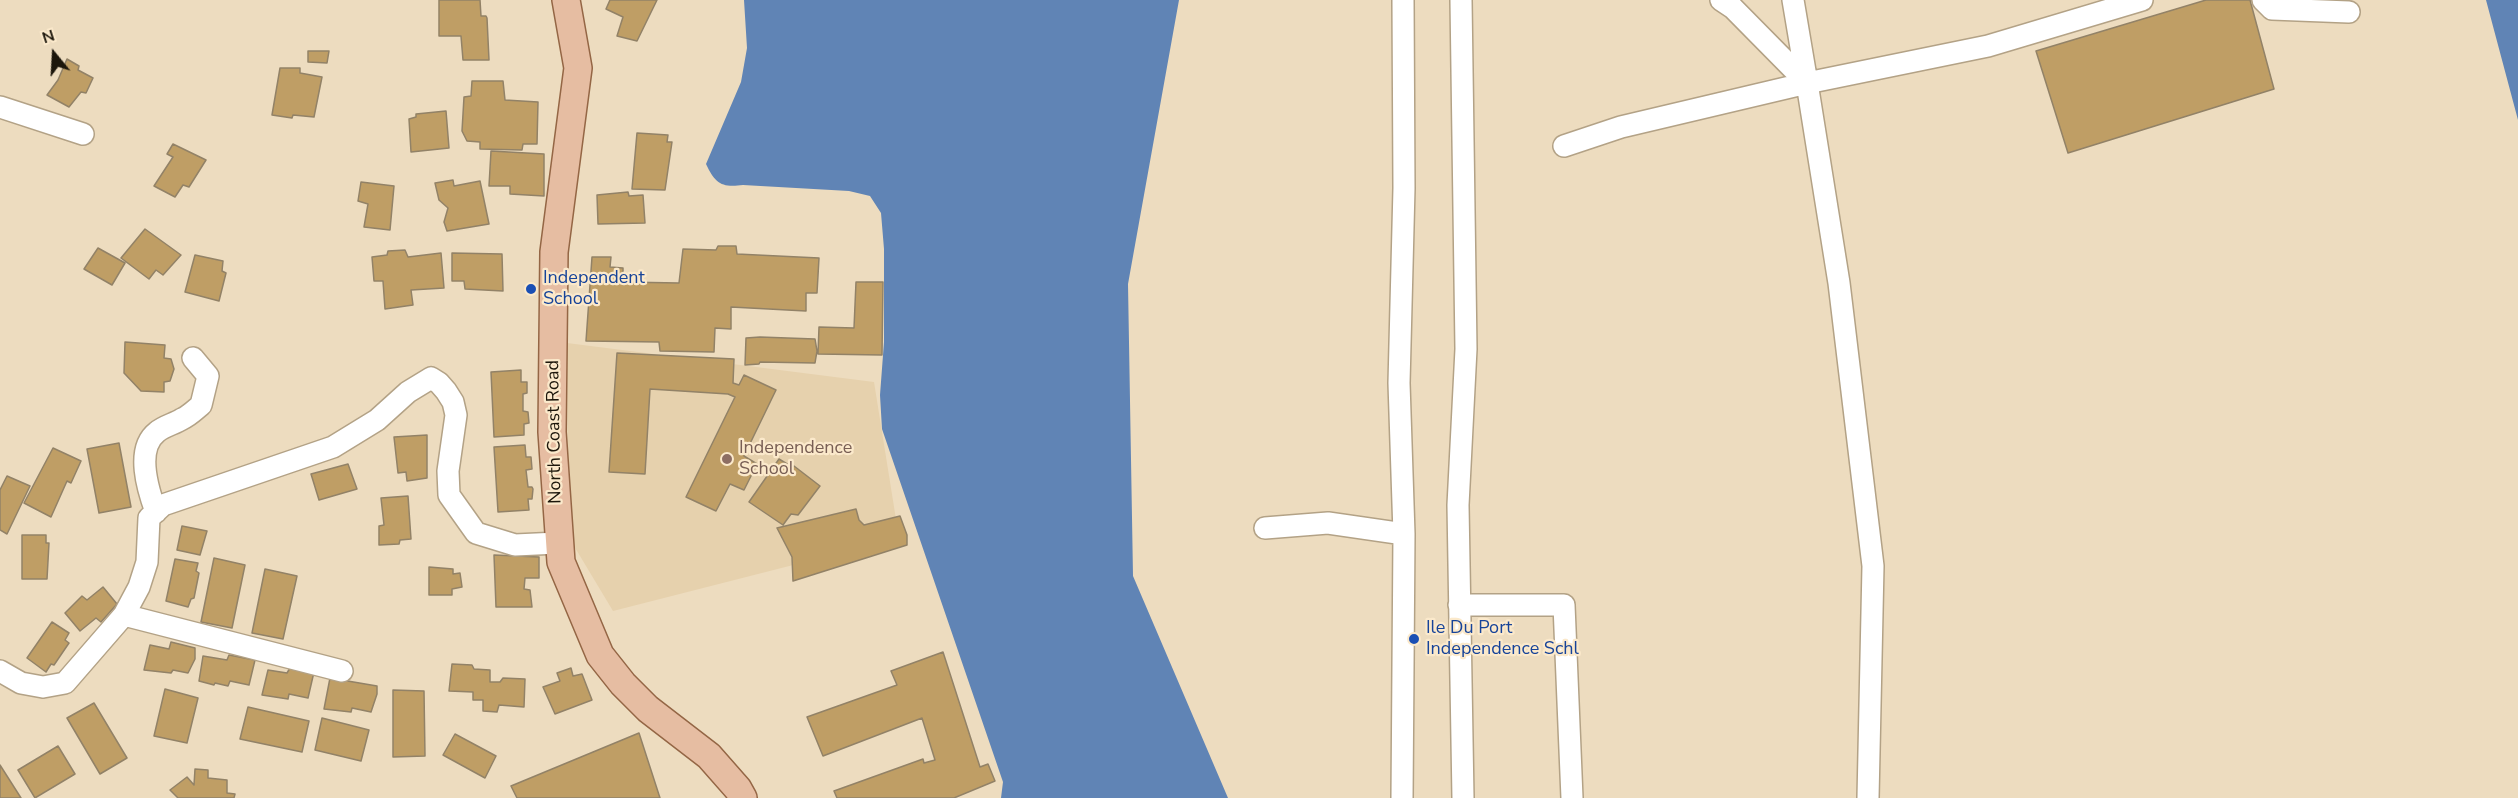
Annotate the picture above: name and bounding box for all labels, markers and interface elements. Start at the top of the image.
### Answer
north arrow [24,24,84,84]
text: N [39,25,58,49]
place label: Independent School [543,268,645,310]
marker: Independent School [524,282,538,296]
street label: North Coast Road [543,360,567,504]
place label: Independence School [739,438,852,480]
marker: Independence School [720,452,734,466]
place label: Ile Du Port Independence Schl [1426,618,1579,660]
marker: Ile Du Port Independence Schl [1407,632,1421,646]

